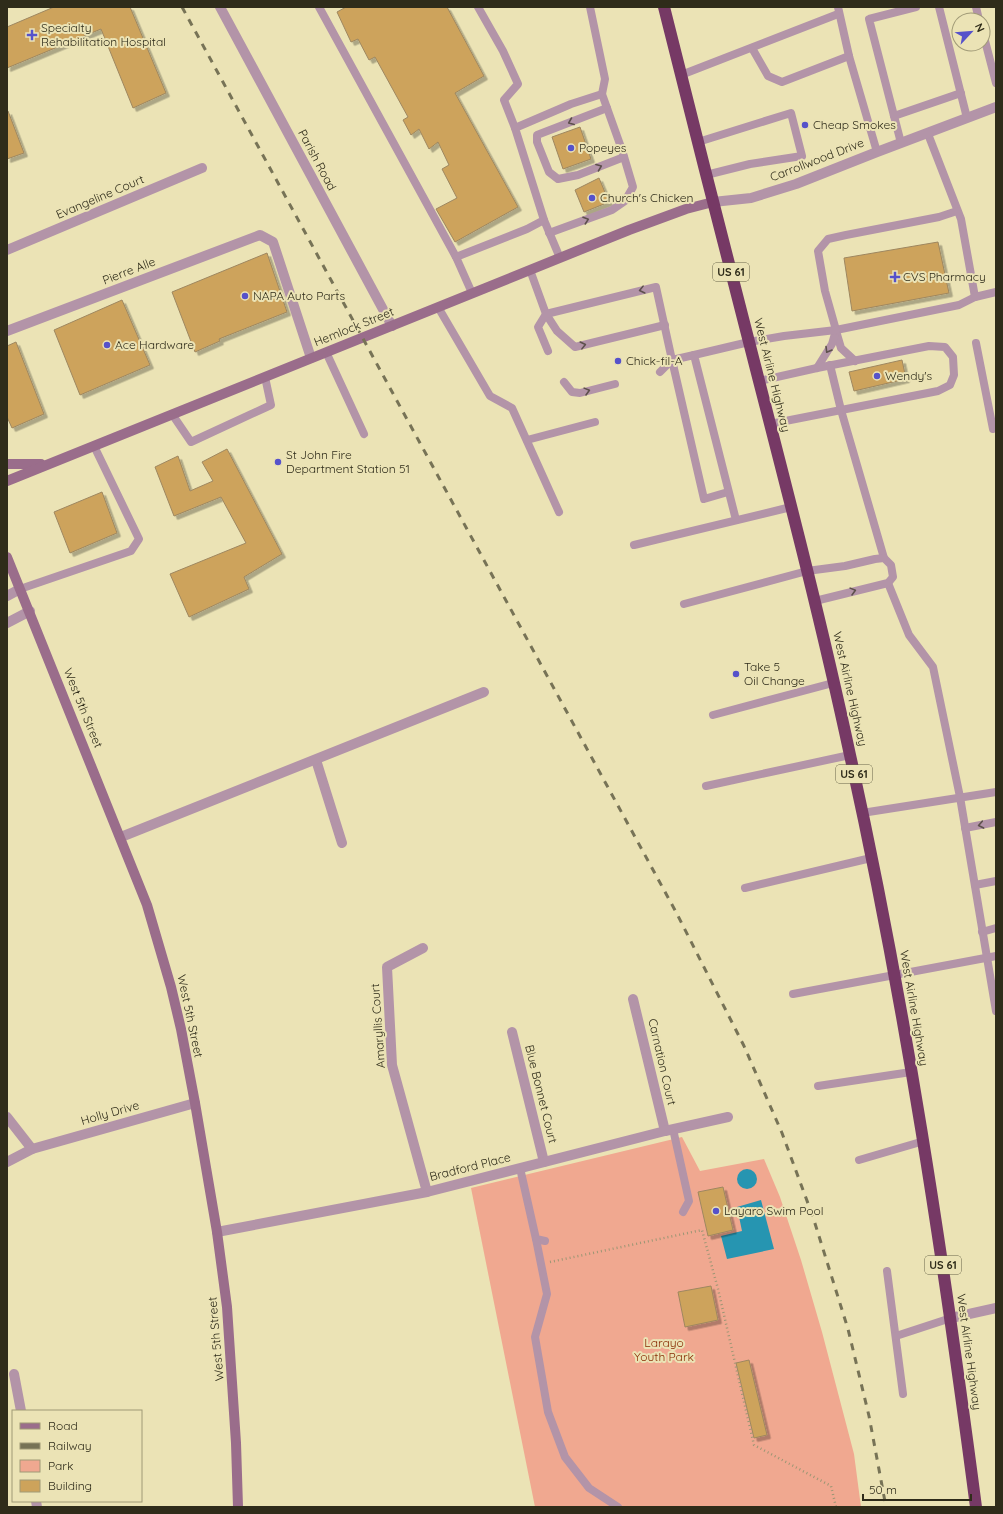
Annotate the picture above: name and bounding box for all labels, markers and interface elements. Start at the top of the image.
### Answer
north arrow [951,12,991,52]
place label: Specialty Rehabilitation Hospital [41,20,166,49]
text: N [972,21,988,34]
marker: Specialty Rehabilitation Hospital [26,29,38,41]
one-way arrow [567,117,575,125]
place label: Cheap Smokes [813,117,896,132]
marker: Cheap Smokes [800,120,810,130]
street label: Parish Road [295,127,340,193]
street label: Carrollwood Drive [768,135,866,184]
place label: Popeyes [579,140,627,155]
marker: Popeyes [566,143,576,153]
one-way arrow [595,163,602,171]
street label: Evangeline Court [54,171,146,222]
place label: Church's Chicken [600,190,693,205]
marker: Church's Chicken [587,193,597,203]
one-way arrow [582,216,589,224]
street label: Pierre Alle [100,254,158,287]
road number: US 61 [713,263,749,281]
place label: CVS Pharmacy [903,269,986,284]
marker: CVS Pharmacy [890,272,900,282]
one-way arrow [639,286,645,294]
place label: NAPA Auto Parts [253,288,346,303]
marker: NAPA Auto Parts [240,291,250,301]
street label: Hemlock Street [312,304,396,349]
street label: West Airline Highway [751,316,794,434]
place label: Ace Hardware [115,337,194,352]
marker: Ace Hardware [102,340,112,350]
one-way arrow [580,341,587,350]
one-way arrow [826,346,833,353]
place label: Chick-fil-A [626,353,683,368]
marker: Chick-fil-A [613,356,623,366]
place label: Wendy's [885,368,933,383]
marker: Wendy's [872,371,882,381]
one-way arrow [584,387,591,396]
place label: St John Fire Department Station 51 [286,447,410,476]
marker: St John Fire Department Station 51 [273,457,283,467]
one-way arrow [849,587,856,596]
street label: West Airline Highway [830,630,871,748]
place label: Take 5 Oil Change [744,659,805,688]
street label: West 5th Street [61,666,106,750]
marker: Take 5 Oil Change [731,669,741,679]
road number: US 61 [836,765,872,783]
one-way arrow [977,820,984,829]
street label: West Airline Highway [897,949,932,1067]
street label: West 5th Street [174,973,207,1059]
street label: Amaryllis Court [367,983,388,1069]
street label: Carnation Court [645,1017,680,1107]
street label: Blue Bonnet Court [522,1043,561,1145]
street label: Holly Drive [79,1097,141,1128]
street label: Bradford Place [428,1149,512,1184]
place label: Layaro Swim Pool [724,1203,823,1218]
marker: Layaro Swim Pool [711,1206,721,1216]
road number: US 61 [925,1256,961,1274]
street label: West Airline Highway [954,1293,985,1411]
street label: West 5th Street [204,1296,227,1382]
park label: Larayo Youth Park [634,1335,694,1364]
legend [12,1410,142,1502]
text: Road [48,1418,78,1433]
text: Railway [48,1438,92,1453]
text: Park [48,1458,73,1473]
scale bar [863,1476,971,1502]
text: Building [48,1478,92,1493]
text: 50 m [869,1482,897,1497]

